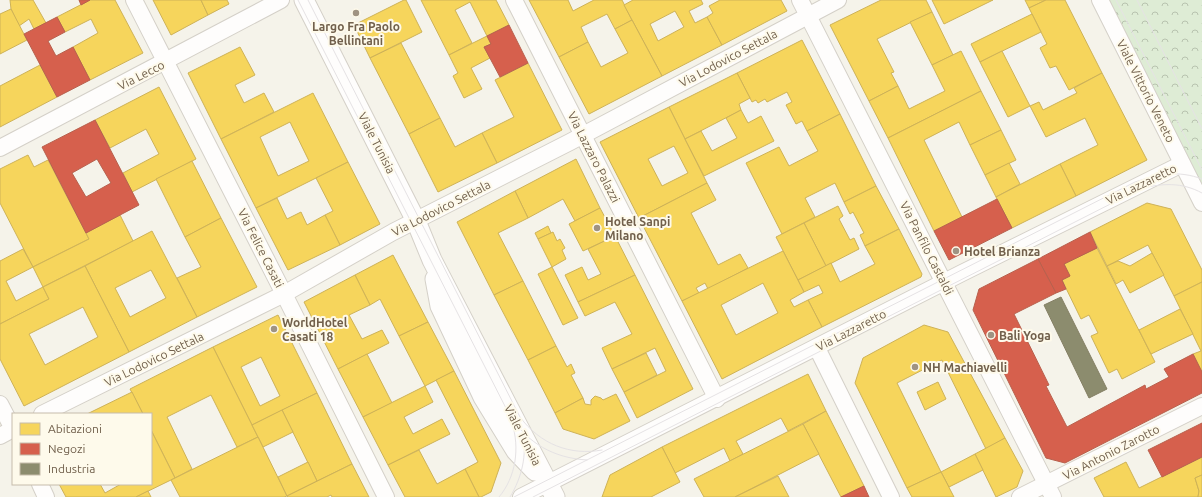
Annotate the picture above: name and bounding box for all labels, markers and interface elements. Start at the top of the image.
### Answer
marker: Largo Fra Paolo Bellintani [351,8,361,18]
place label: Largo Fra Paolo Bellintani [312,20,400,47]
street label: Via Lodovico Settala [677,27,779,89]
street label: Viale Vittorio Veneto [1115,38,1177,144]
street label: Via Lecco [115,58,167,92]
street label: Via Lazzaro Palazzi [565,109,623,205]
street label: Viale Tunisia [356,110,398,176]
street label: Via Lazzaretto [1104,161,1178,207]
street label: Via Lodovico Settala [390,177,492,239]
street label: Via Panfilo Castaldi [898,199,956,297]
street label: Via Felice Casati [236,207,286,289]
place label: Hotel Sanpi Milano [605,215,670,242]
marker: Hotel Sanpi Milano [592,223,602,233]
place label: Hotel Brianza [964,245,1040,258]
marker: Hotel Brianza [951,246,961,256]
street label: Via Lazzaretto [814,307,888,353]
place label: WorldHotel Casati 18 [282,316,348,343]
marker: WorldHotel Casati 18 [269,324,279,334]
street label: Via Lodovico Settala [102,329,206,389]
place label: Bali Yoga [999,329,1051,342]
marker: Bali Yoga [986,330,996,340]
place label: NH Machiavelli [923,361,1007,374]
marker: NH Machiavelli [910,362,920,372]
street label: Viale Tunisia [502,402,544,468]
legend [12,413,152,485]
text: Abitazioni [48,422,102,435]
street label: Via Antonio Zarotto [1061,422,1161,482]
text: Negozi [48,442,86,455]
text: Industria [48,462,95,475]

